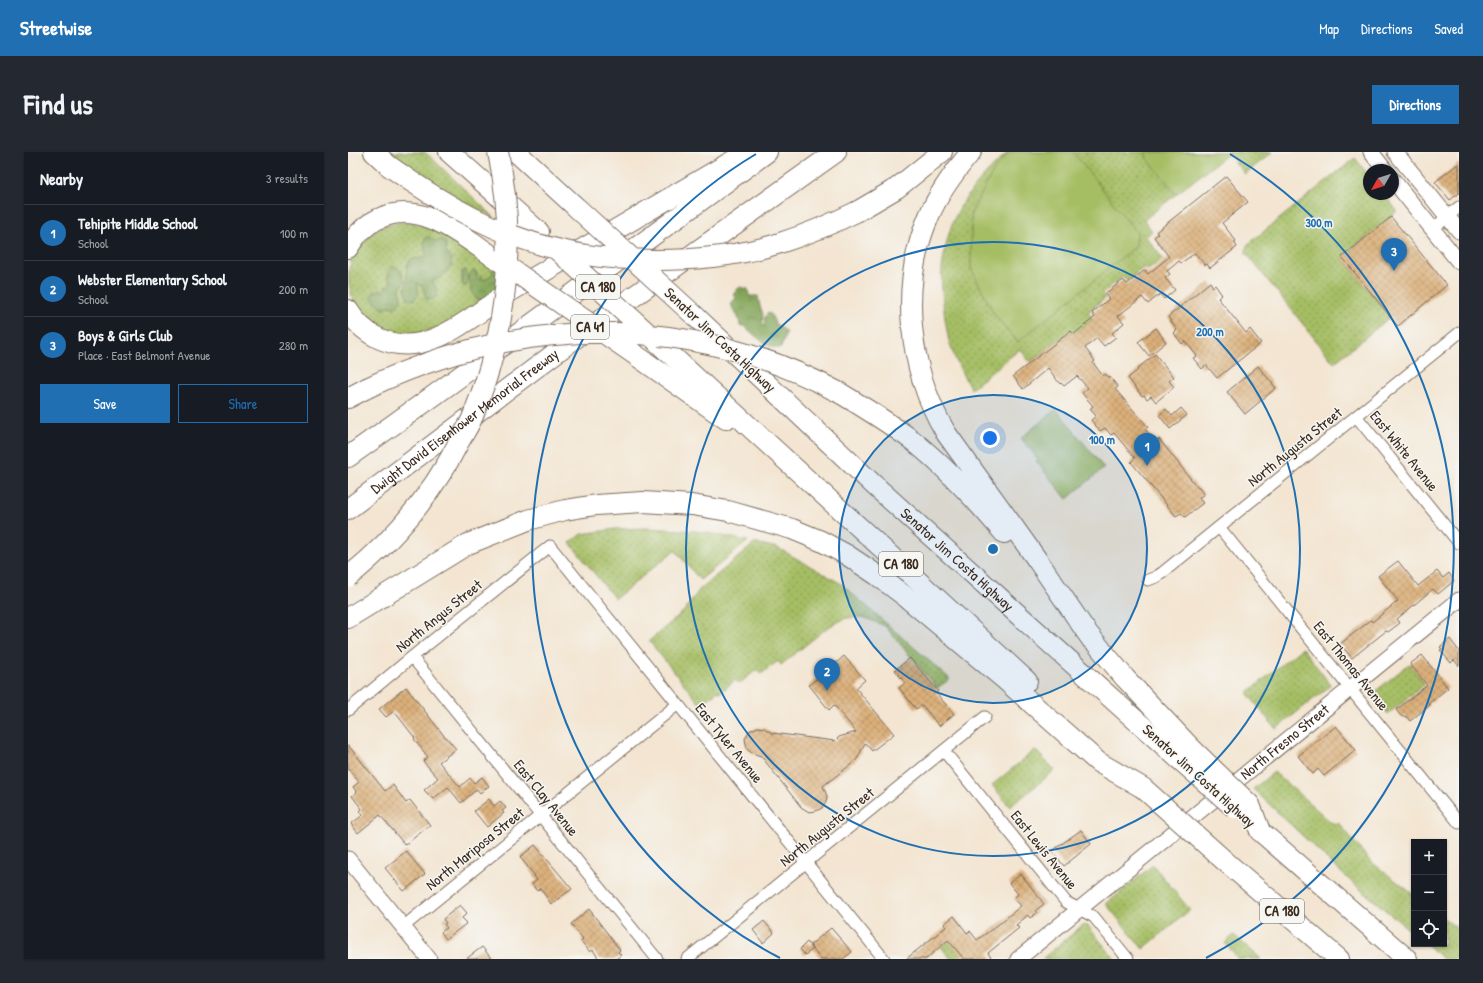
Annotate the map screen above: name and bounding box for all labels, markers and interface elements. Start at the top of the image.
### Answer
text: Streetwise [20,15,92,41]
text: Map [1319,19,1339,38]
text: Directions [1361,19,1412,38]
text: Saved [1434,19,1463,38]
text: Find us [24,85,93,123]
button: Directions [1372,85,1459,124]
north arrow [1363,164,1399,200]
text: Nearby [40,167,83,190]
text: 3 results [266,169,308,187]
text: Tehipite Middle School [78,213,198,234]
text: 300 m [1305,214,1333,231]
text: 1 [51,224,55,242]
text: 100 m [280,224,308,242]
text: School [78,234,108,252]
pin: 3 [1381,238,1407,271]
text: Webster Elementary School [78,269,227,290]
road number: CA 180 [576,275,620,299]
text: 2 [50,280,56,298]
text: 200 m [278,280,308,298]
street label: Senator Jim Costa Highway [660,282,781,397]
text: School [78,290,108,308]
road number: CA 41 [571,315,609,339]
text: 200 m [1196,323,1224,340]
text: Boys & Girls Club [78,325,173,346]
text: 3 [50,336,56,354]
text: 280 m [279,336,308,354]
street label: Dwight David Eisenhower Memorial Freeway [366,343,563,498]
text: Place · East Belmont Avenue [78,346,211,364]
button: Save [40,384,170,423]
button: Share [178,384,308,423]
street label: North Augusta Street [1243,401,1347,491]
street label: East White Avenue [1365,406,1444,496]
your location [980,428,1000,448]
text: 100 m [1089,431,1115,448]
pin: 1 [1134,433,1160,466]
street label: Senator Jim Costa Highway [896,503,1019,616]
centre of rings [986,542,1000,556]
road number: CA 180 [879,552,923,576]
street label: North Angus Street [391,574,487,657]
street label: East Thomas Avenue [1309,616,1394,715]
pin: 2 [814,658,840,691]
street label: East Tyler Avenue [691,698,768,787]
street label: North Fresno Street [1235,698,1334,784]
street label: Senator Jim Costa Highway [1138,719,1260,832]
street label: East Clay Avenue [509,755,584,840]
street label: North Augusta Street [775,781,879,871]
street label: North Mariposa Street [421,802,529,895]
street label: East Lewis Avenue [1006,806,1083,894]
map controls [1411,839,1447,947]
button: + [1411,839,1447,875]
button: − [1411,875,1447,911]
road number: CA 180 [1260,899,1304,923]
button: locate [1411,911,1447,947]

